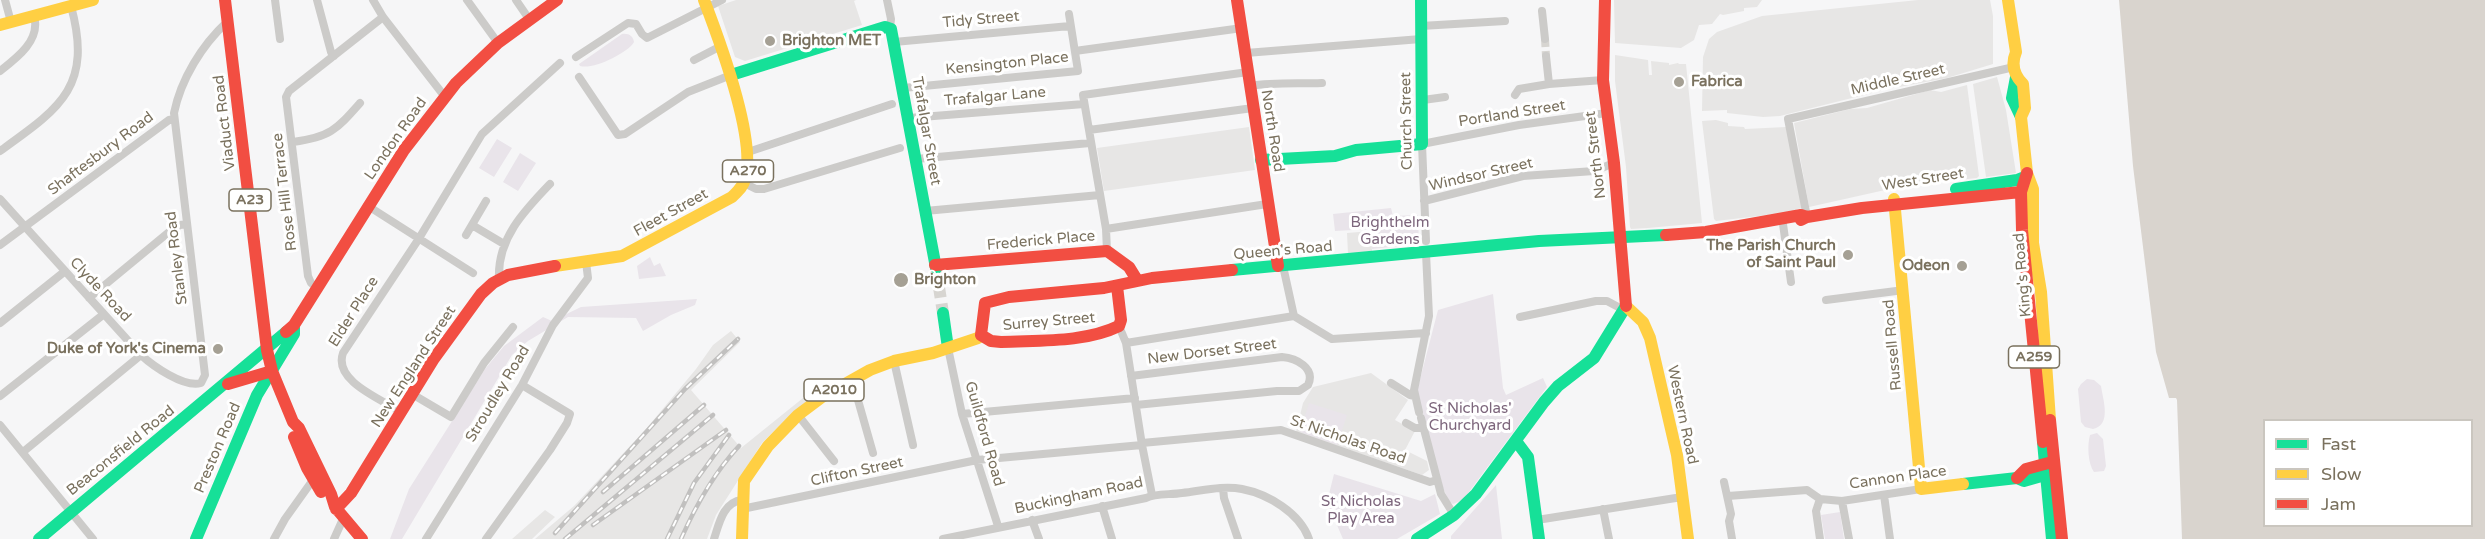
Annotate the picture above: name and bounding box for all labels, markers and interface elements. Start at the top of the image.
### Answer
street label: Tidy Street [942,8,1020,32]
place label: Brighton MET [782,32,881,50]
marker: Brighton MET [763,34,777,48]
street label: Kensington Place [945,49,1069,79]
street label: Middle Street [1849,60,1947,100]
street label: Church Street [1397,72,1417,170]
place label: Fabrica [1691,73,1743,91]
street label: Viaduct Road [210,74,240,172]
street label: Trafalgar Street [908,75,944,187]
marker: Fabrica [1672,75,1686,89]
street label: Trafalgar Lane [943,84,1047,110]
street label: North Road [1257,89,1287,173]
street label: London Road [361,94,431,184]
street label: Portland Street [1457,97,1567,131]
street label: Shaftesbury Road [45,108,157,200]
street label: North Street [1582,110,1610,200]
street label: Rose Hill Terrace [269,132,301,252]
street label: Windsor Street [1427,154,1535,196]
road number: A270 [722,160,774,182]
street label: West Street [1881,165,1965,195]
street label: Fleet Street [631,185,711,241]
road number: A23 [229,189,271,211]
street label: Stanley Road [162,210,192,306]
park label: Brighthelm Gardens [1350,214,1430,249]
street label: Frederick Place [986,227,1096,255]
street label: King's Road [2010,232,2036,318]
place label: The Parish Church of Saint Paul [1706,237,1836,272]
street label: Queen's Road [1233,238,1333,264]
marker: The Parish Church of Saint Paul [1841,248,1855,262]
street label: Clyde Road [66,254,134,326]
place label: Odeon [1902,257,1950,275]
marker: Odeon [1955,259,1969,273]
marker: Brighton [892,271,910,289]
place label: Brighton [914,271,976,289]
street label: Elder Place [325,274,383,350]
street label: Russell Road [1880,299,1906,391]
street label: New England Street [368,303,460,431]
street label: Surrey Street [1002,309,1096,335]
street label: New Dorset Street [1146,335,1278,369]
place label: Duke of York's Cinema [47,340,206,358]
marker: Duke of York's Cinema [211,342,225,356]
street label: Stroudley Road [462,342,534,446]
road number: A259 [2008,346,2060,368]
street label: Western Road [1663,364,1701,466]
road number: A2010 [804,379,864,401]
street label: Guildford Road [960,379,1008,489]
street label: Preston Road [191,400,245,496]
park label: St Nicholas' Churchyard [1428,400,1512,435]
street label: Beaconsfield Road [63,402,179,500]
street label: St Nicholas Road [1288,412,1408,468]
legend [2263,419,2473,527]
text: Fast [2321,433,2356,455]
street label: Clifton Street [809,453,905,491]
street label: Cannon Place [1848,462,1948,494]
text: Slow [2321,463,2362,485]
street label: Buckingham Road [1013,474,1145,518]
park label: St Nicholas Play Area [1321,493,1401,528]
text: Jam [2321,493,2356,515]

